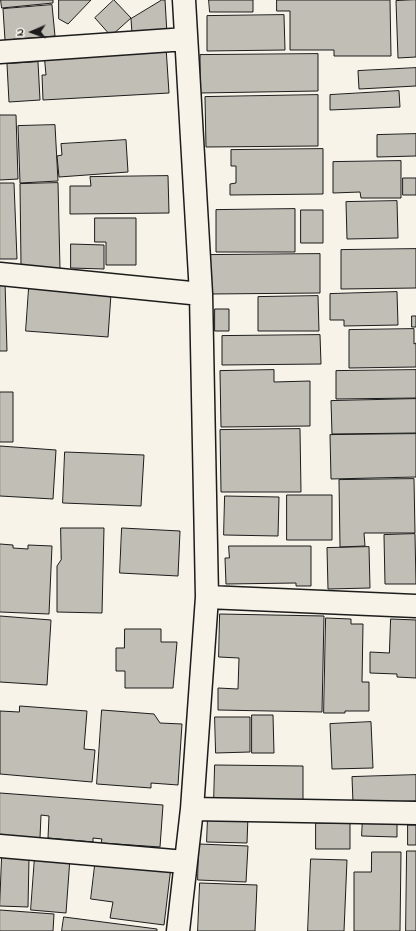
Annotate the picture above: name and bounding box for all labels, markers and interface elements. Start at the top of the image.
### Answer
north arrow [12,12,52,52]
text: N [12,28,28,36]

